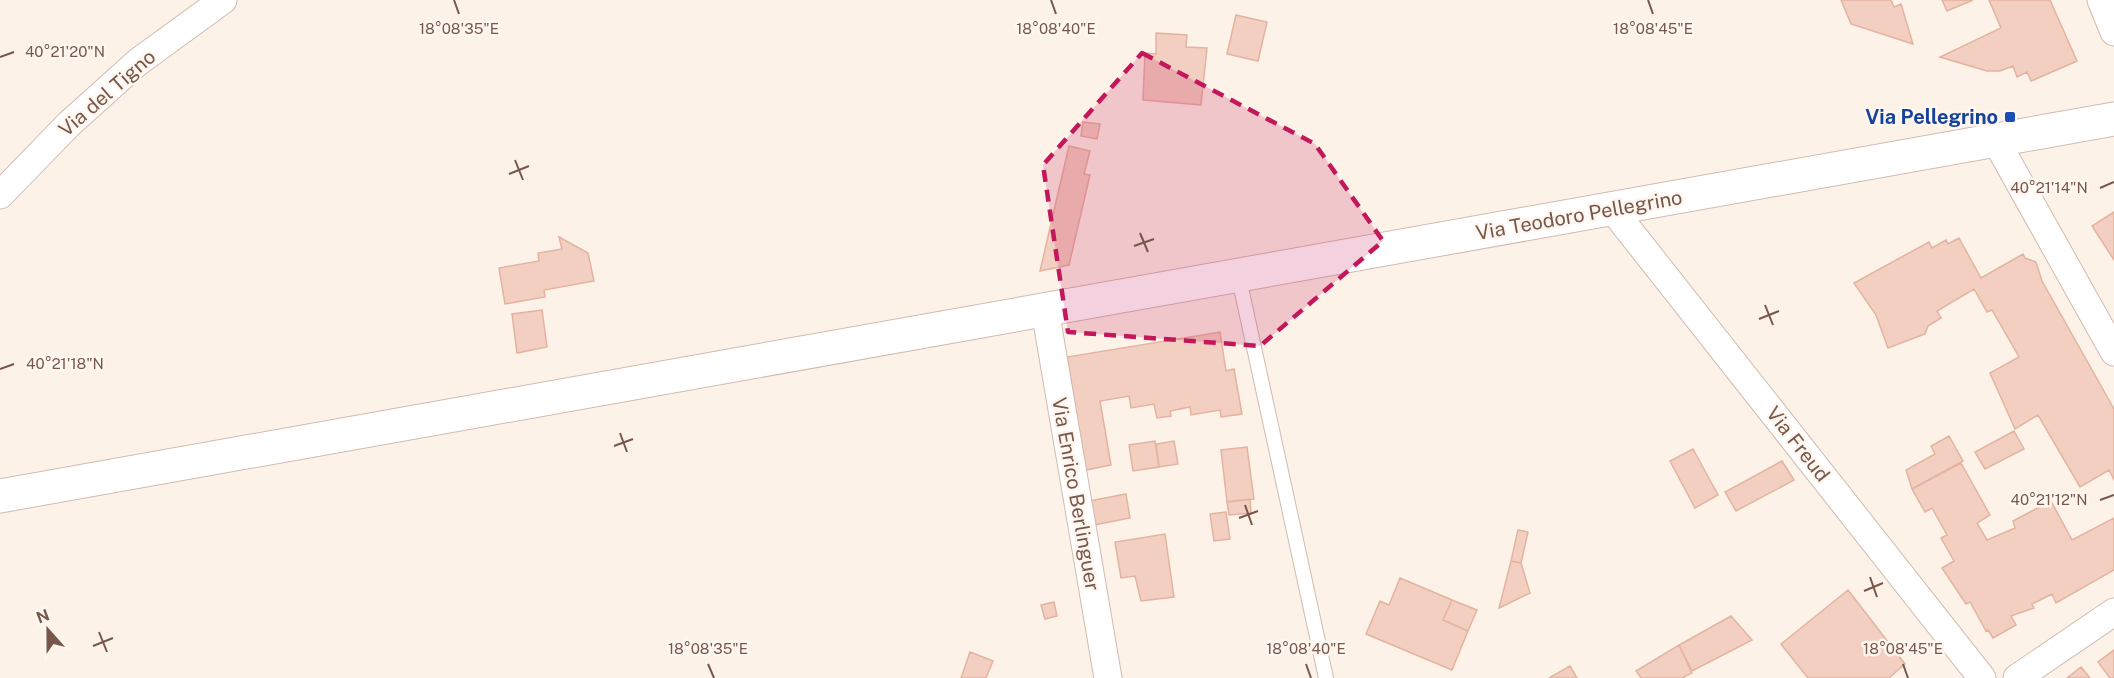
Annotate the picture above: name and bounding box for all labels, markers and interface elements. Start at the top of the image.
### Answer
text: 18°08'35"E [419,20,499,37]
text: 18°08'40"E [1016,20,1096,37]
text: 18°08'45"E [1613,20,1693,37]
text: 40°21'20"N [25,43,105,60]
street label: Via del Tigno [54,44,160,142]
place label: Via Pellegrino [1865,105,1998,129]
marker: Via Pellegrino [2003,110,2017,124]
text: 40°21'14"N [2010,179,2088,196]
street label: Via Teodoro Pellegrino [1474,185,1684,245]
text: 40°21'18"N [26,355,104,372]
street label: Via Enrico Berlinguer [1047,396,1105,593]
street label: Via Freud [1761,402,1835,486]
text: 40°21'12"N [2010,491,2088,508]
north arrow [18,600,78,660]
text: N [34,605,52,628]
text: 18°08'35"E [668,640,748,657]
text: 18°08'40"E [1266,640,1346,657]
text: 18°08'45"E [1863,640,1943,657]

